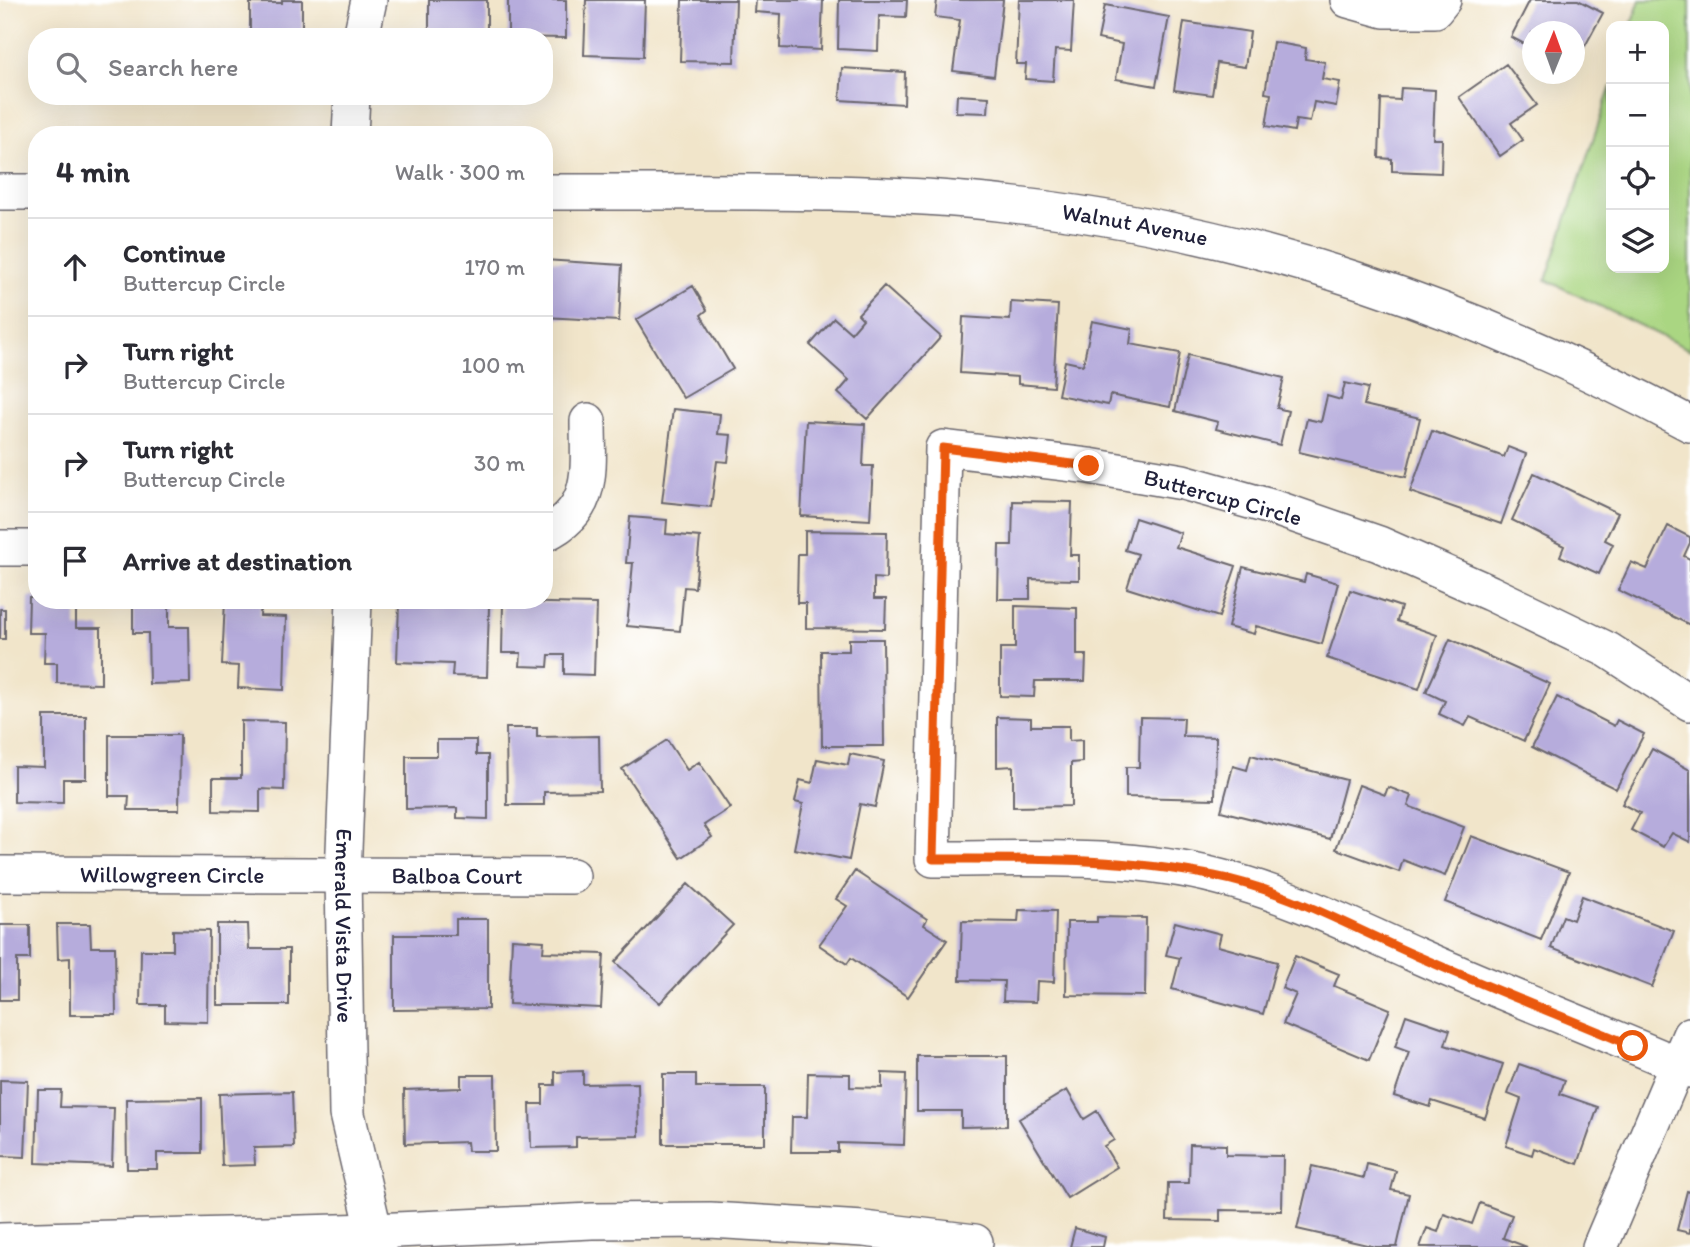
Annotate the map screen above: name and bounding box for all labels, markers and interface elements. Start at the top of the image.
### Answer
north arrow [1522,21,1585,84]
map controls [1606,21,1669,273]
button: + [1606,21,1669,84]
search box [28,28,553,105]
icon: search [52,48,90,86]
text: Search here [108,51,238,83]
button: − [1606,84,1669,147]
button: locate [1606,147,1669,210]
text: 4 min [56,153,130,190]
text: Walk · 300 m [395,158,525,186]
street label: Walnut Avenue [1060,197,1211,252]
button: layers [1606,210,1669,273]
text: Continue [123,237,226,269]
icon: ahead [56,248,94,286]
text: 170 m [464,253,525,281]
text: Buttercup Circle [123,269,285,297]
text: Turn right [123,335,234,367]
icon: right [56,346,94,384]
text: 100 m [461,351,525,379]
text: Buttercup Circle [123,367,285,395]
text: Turn right [123,433,234,465]
icon: right [56,444,94,482]
text: 30 m [474,449,525,477]
route end [1073,450,1104,481]
street label: Buttercup Circle [1141,462,1305,532]
text: Buttercup Circle [123,465,285,493]
icon: arrive [56,542,94,580]
text: Arrive at destination [123,545,352,577]
street label: Emerald Vista Drive [329,828,359,1023]
street label: Willowgreen Circle [80,860,264,889]
street label: Balboa Court [391,861,523,890]
route start [1617,1030,1648,1061]

